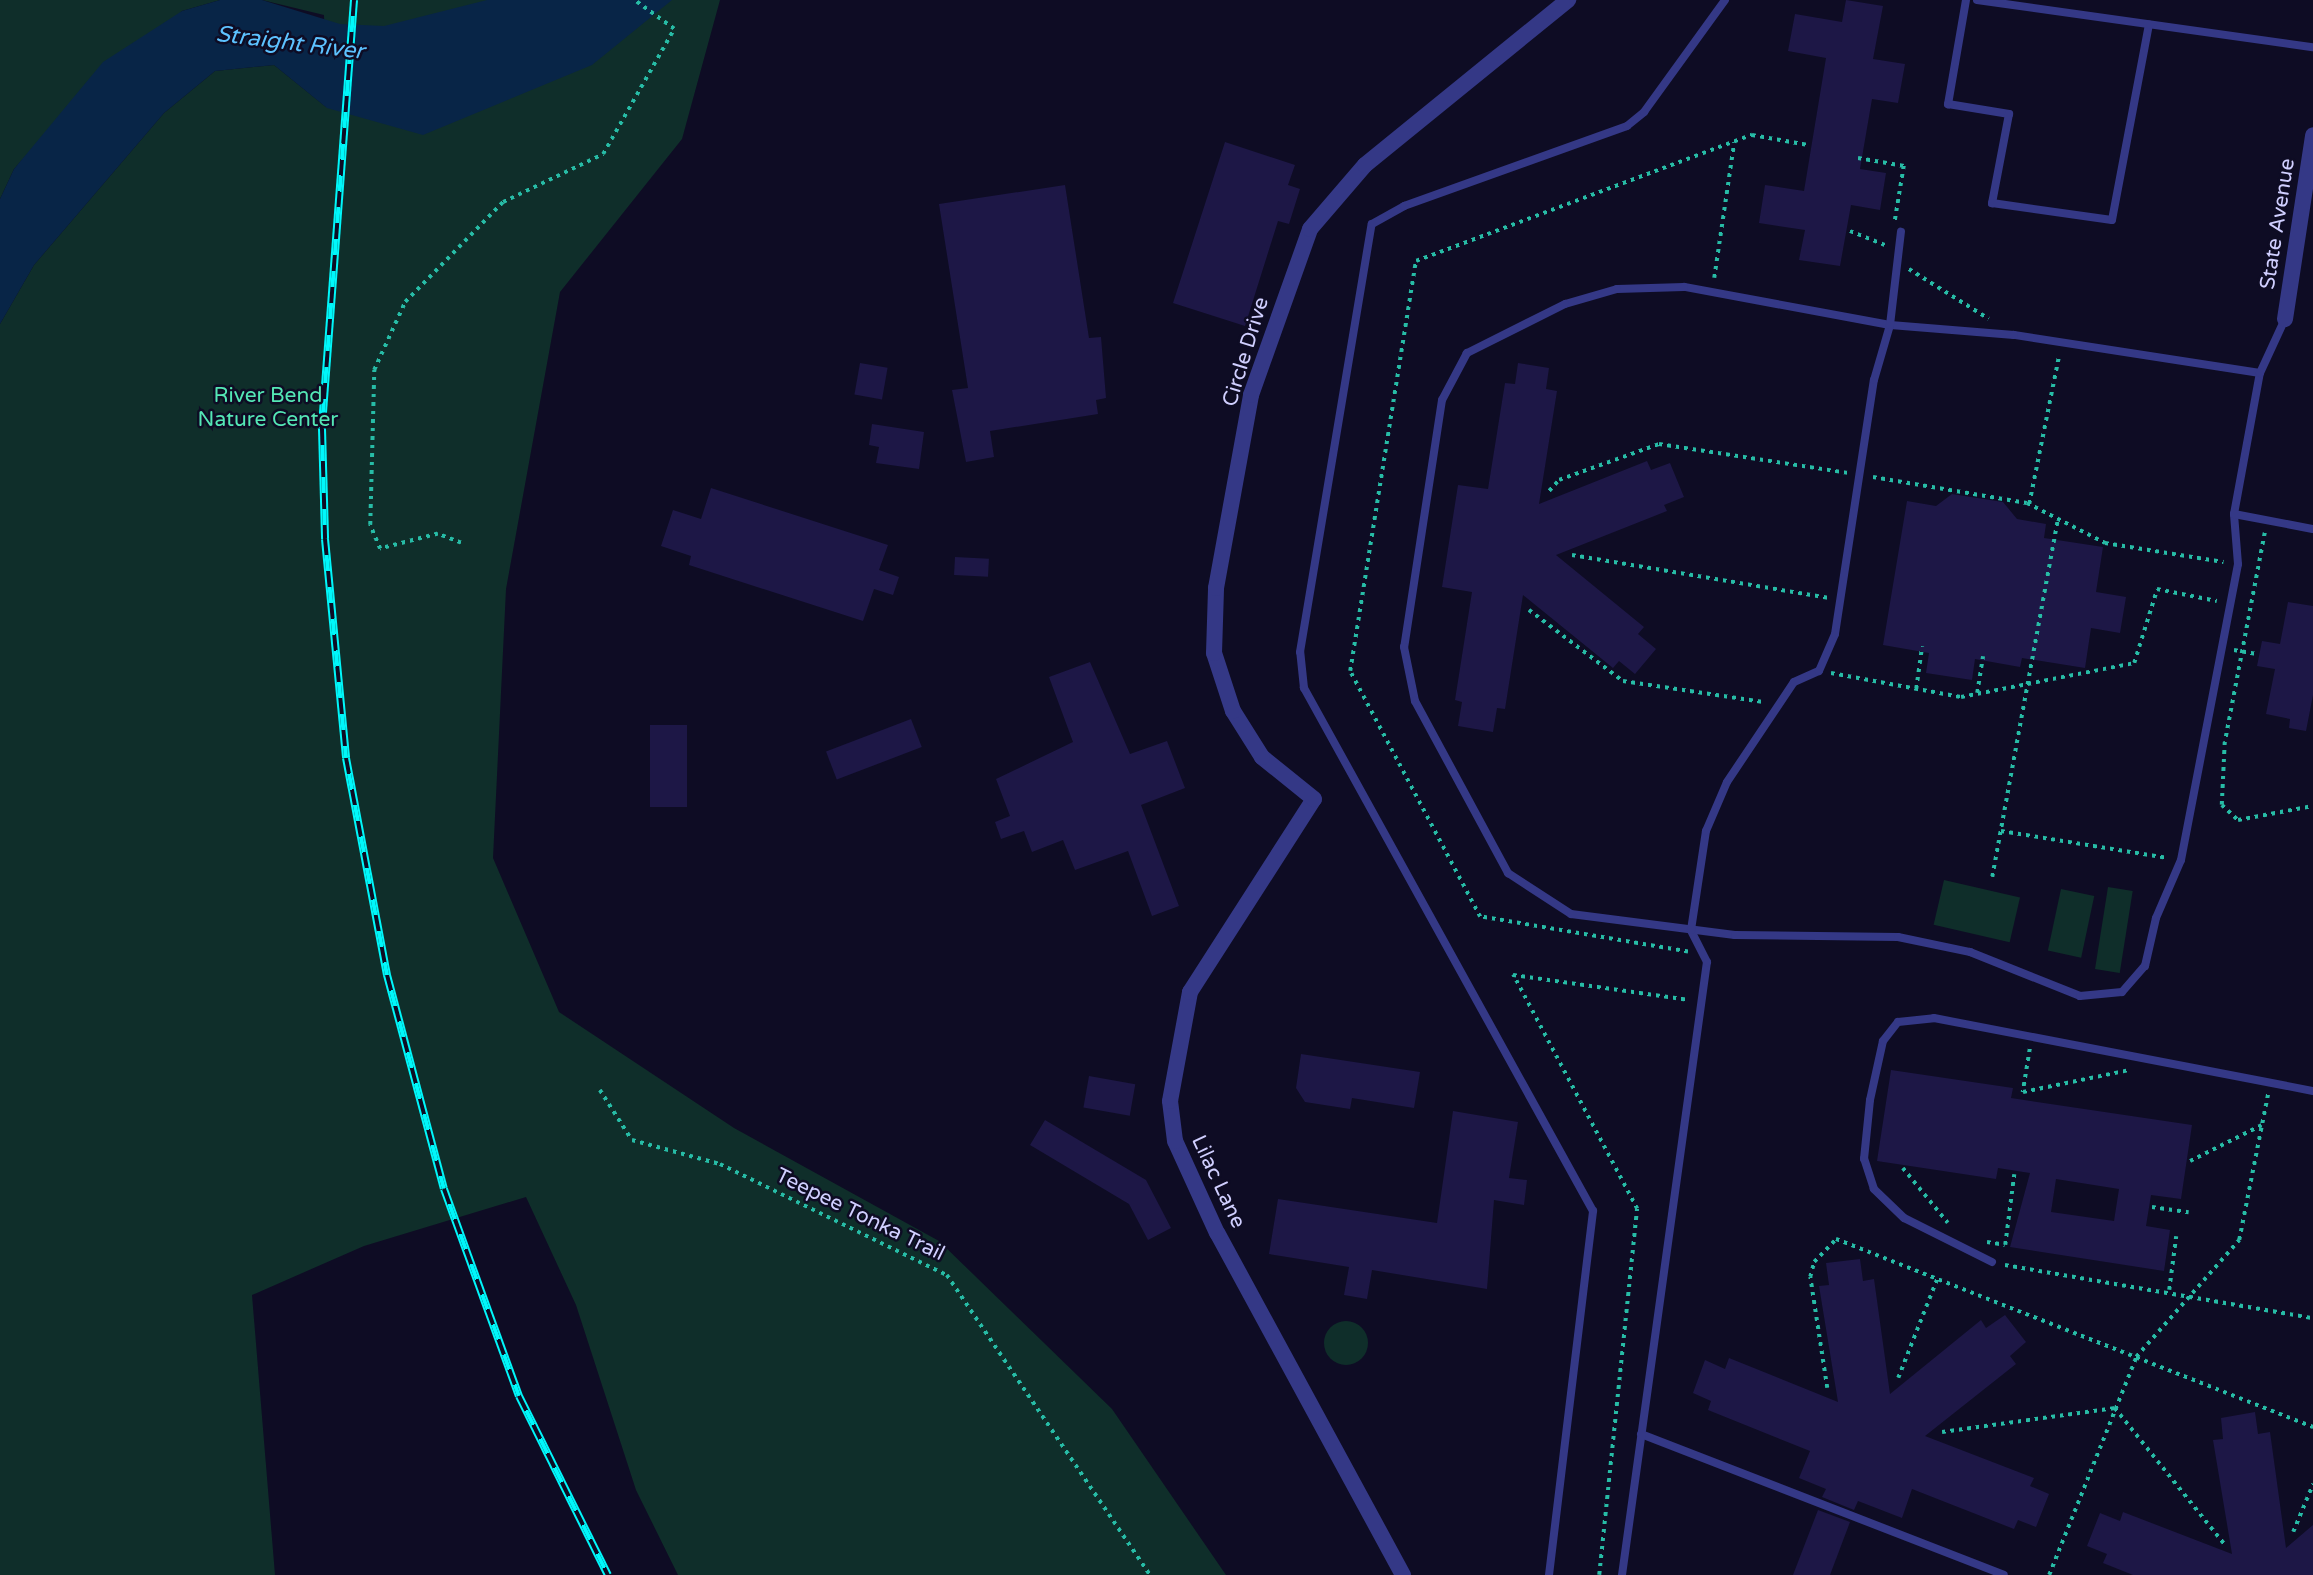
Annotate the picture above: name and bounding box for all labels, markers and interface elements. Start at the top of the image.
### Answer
water label: Straight River [214,20,366,66]
street label: State Avenue [2255,157,2301,291]
street label: Circle Drive [1217,294,1275,410]
park label: River Bend Nature Center [198,383,338,433]
street label: Lilac Lane [1186,1132,1250,1232]
street label: Teepee Tonka Trail [771,1163,949,1267]

